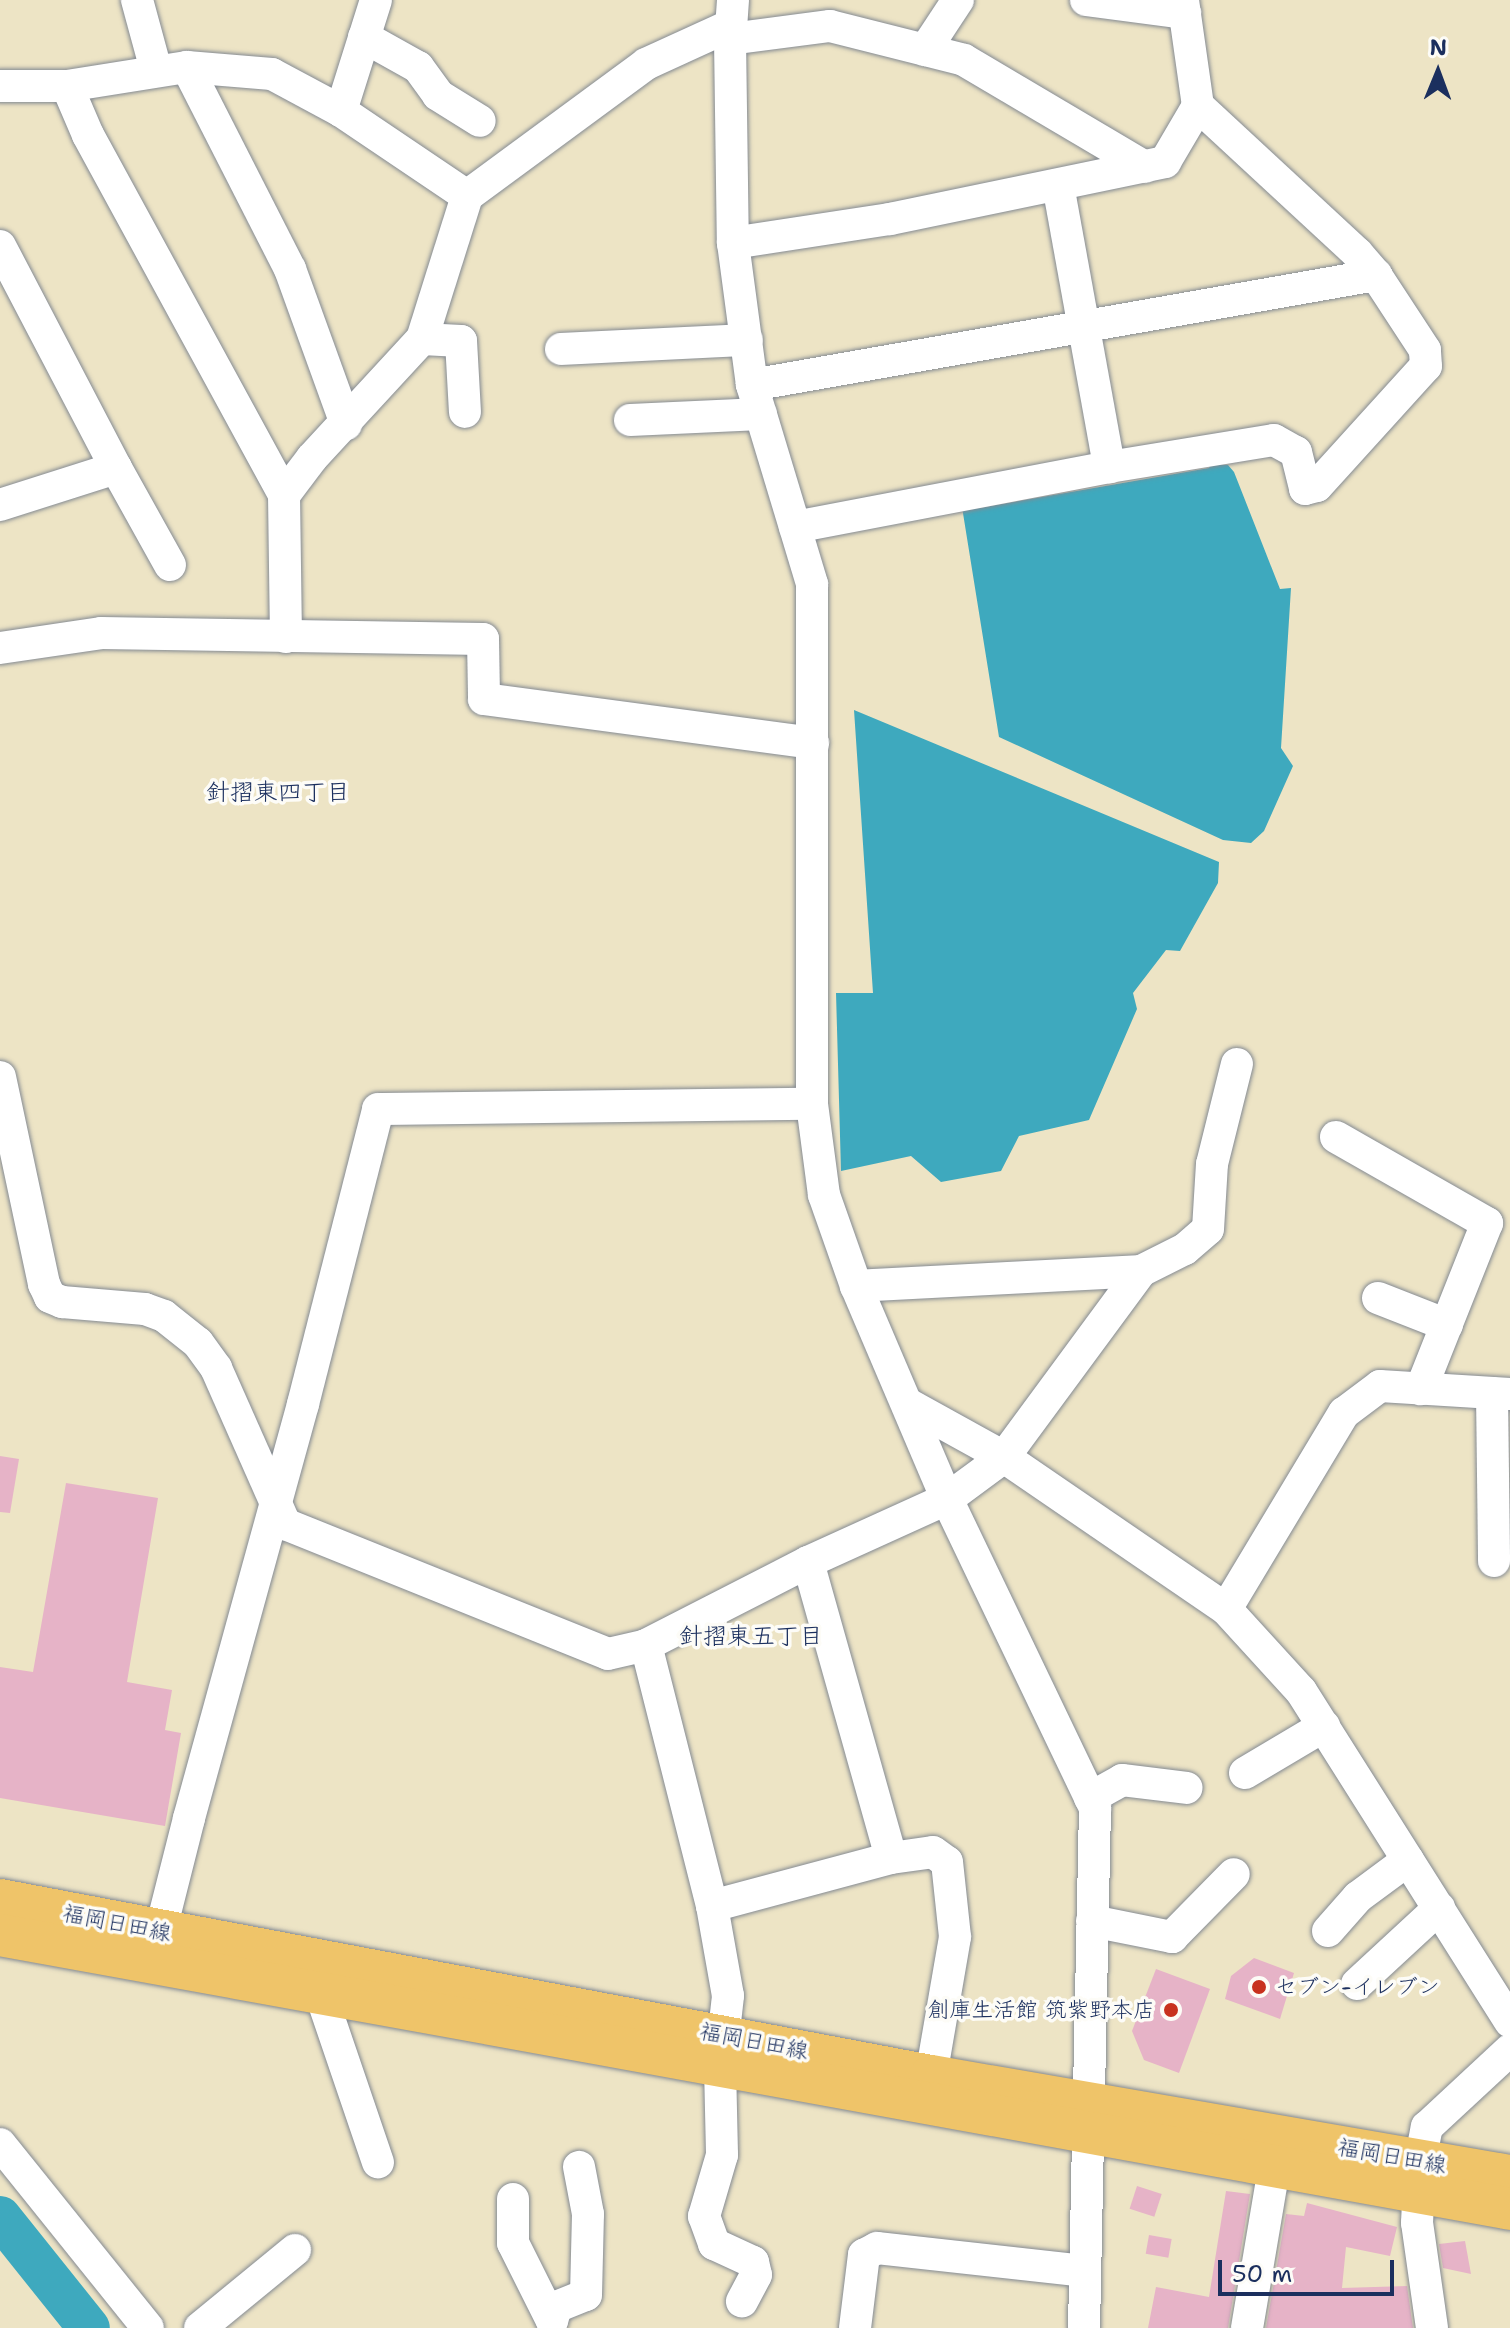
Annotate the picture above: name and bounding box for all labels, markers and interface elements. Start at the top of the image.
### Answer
north arrow [1398,32,1478,112]
text: N [1429,33,1447,62]
district label: 針摺東四丁目 [206,779,350,807]
district label: 針摺東五丁目 [679,1623,823,1651]
street label: 福岡日田線 [60,1900,174,1946]
place label: セブン-イレブン [1275,1974,1440,2000]
marker: セブン-イレブン [1250,1978,1268,1996]
place label: 創庫生活館 筑紫野本店 [927,1997,1155,2023]
marker: 創庫生活館 筑紫野本店 [1162,2001,1180,2019]
street label: 福岡日田線 [697,2018,811,2064]
street label: 福岡日田線 [1336,2133,1448,2179]
scale bar [1222,2244,1398,2294]
text: 50 m [1232,2258,1292,2290]

